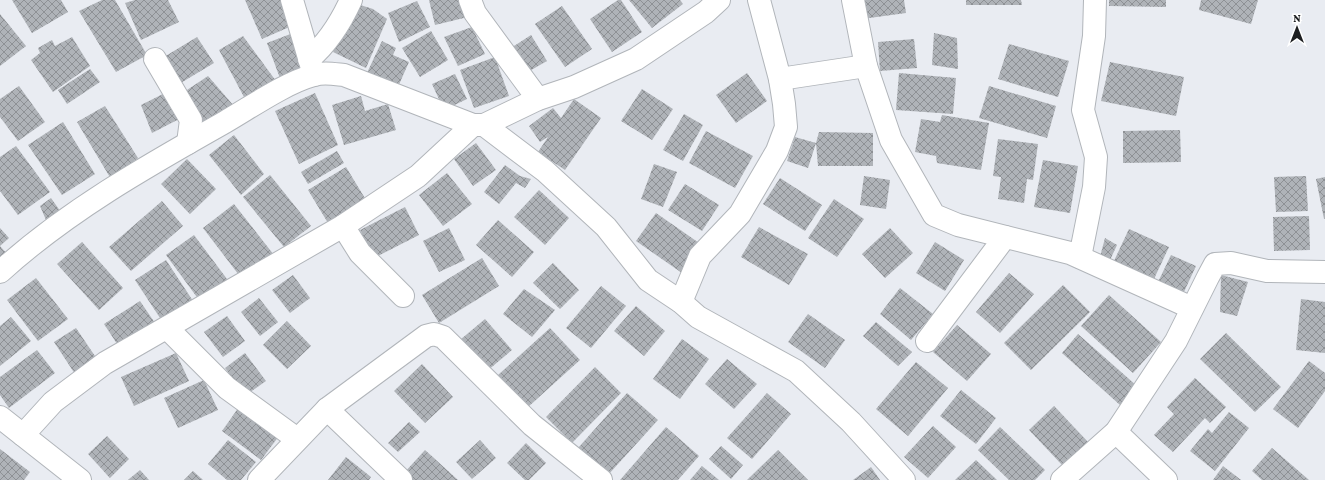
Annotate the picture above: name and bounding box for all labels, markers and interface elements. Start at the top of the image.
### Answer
north arrow [1277,8,1317,48]
text: N [1293,12,1301,24]

